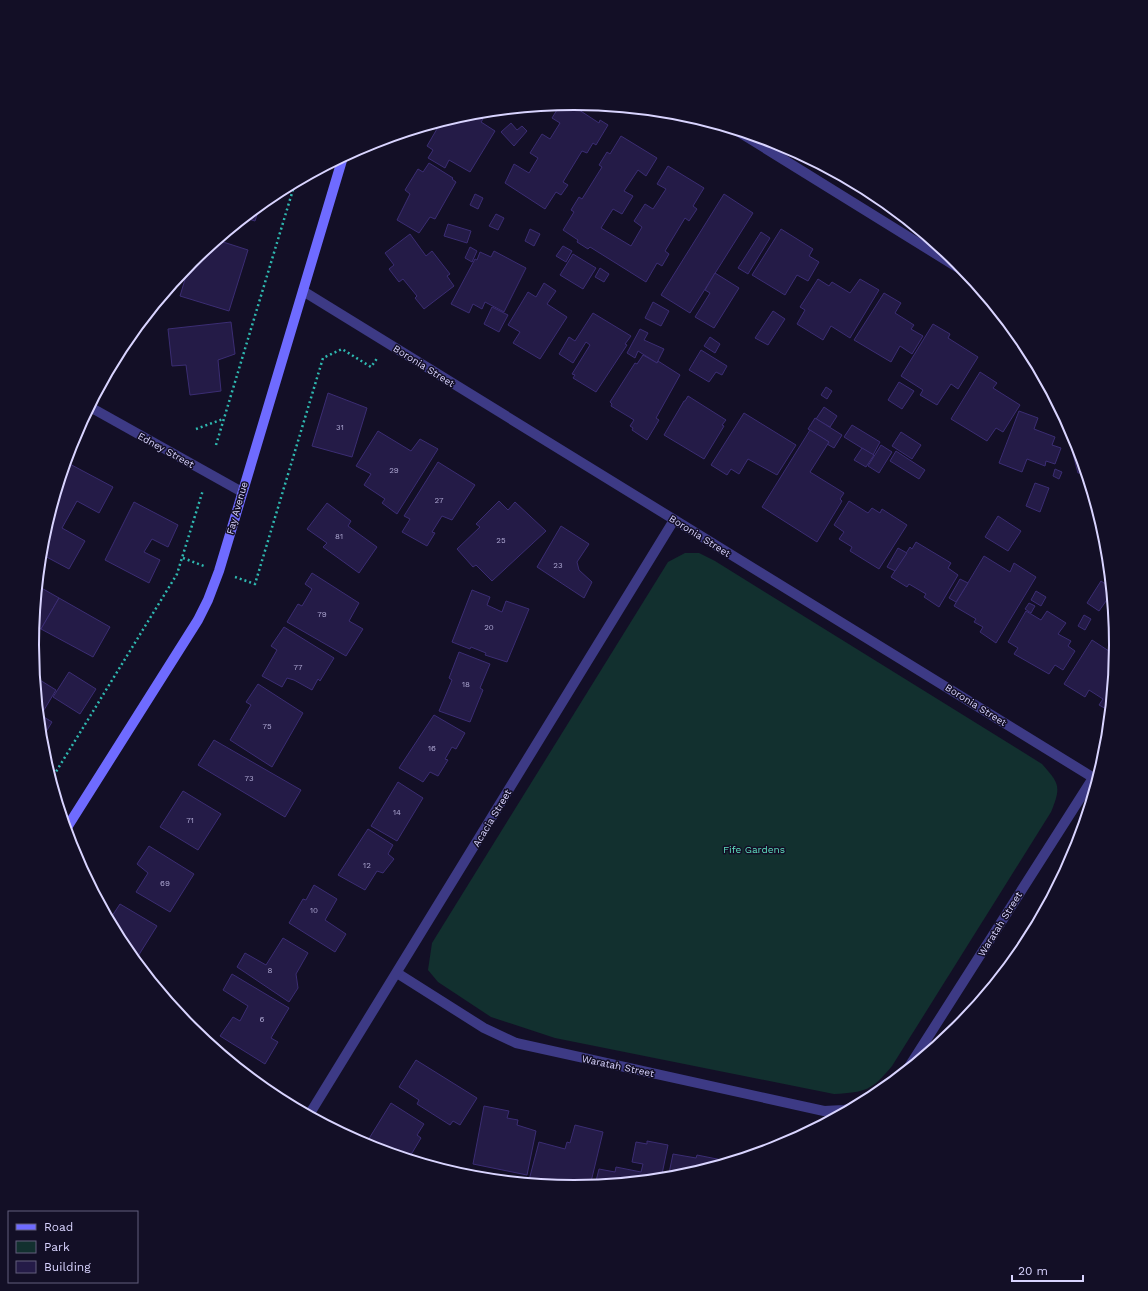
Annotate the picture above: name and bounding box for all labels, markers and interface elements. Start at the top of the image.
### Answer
street label: Boronia Street [391,343,457,390]
house number: 31 [336,423,344,432]
street label: Edney Street [136,430,197,470]
house number: 29 [389,466,399,475]
street label: Fay Avenue [224,480,250,536]
house number: 27 [435,496,444,505]
street label: Boronia Street [667,513,733,560]
house number: 81 [335,532,343,541]
house number: 25 [496,536,506,545]
house number: 23 [553,561,563,570]
house number: 79 [317,610,327,619]
house number: 20 [484,623,494,632]
house number: 77 [294,663,303,672]
house number: 18 [462,680,470,689]
street label: Boronia Street [943,682,1009,729]
house number: 75 [262,722,272,731]
house number: 16 [428,744,436,753]
house number: 73 [244,774,254,783]
street label: Acacia Street [471,787,514,849]
house number: 14 [393,808,401,817]
house number: 71 [186,816,194,825]
park label: Fife Gardens [723,844,785,855]
house number: 12 [363,861,371,870]
house number: 69 [160,879,170,888]
street label: Waratah Street [976,889,1025,958]
house number: 10 [310,906,318,915]
house number: 8 [268,966,273,975]
house number: 6 [260,1015,265,1024]
street label: Waratah Street [581,1053,656,1079]
legend [8,1211,138,1283]
text: Road [44,1220,73,1234]
text: Park [44,1240,70,1254]
scale bar [1012,1257,1083,1283]
text: Building [44,1260,91,1274]
text: 20 m [1018,1264,1048,1278]

